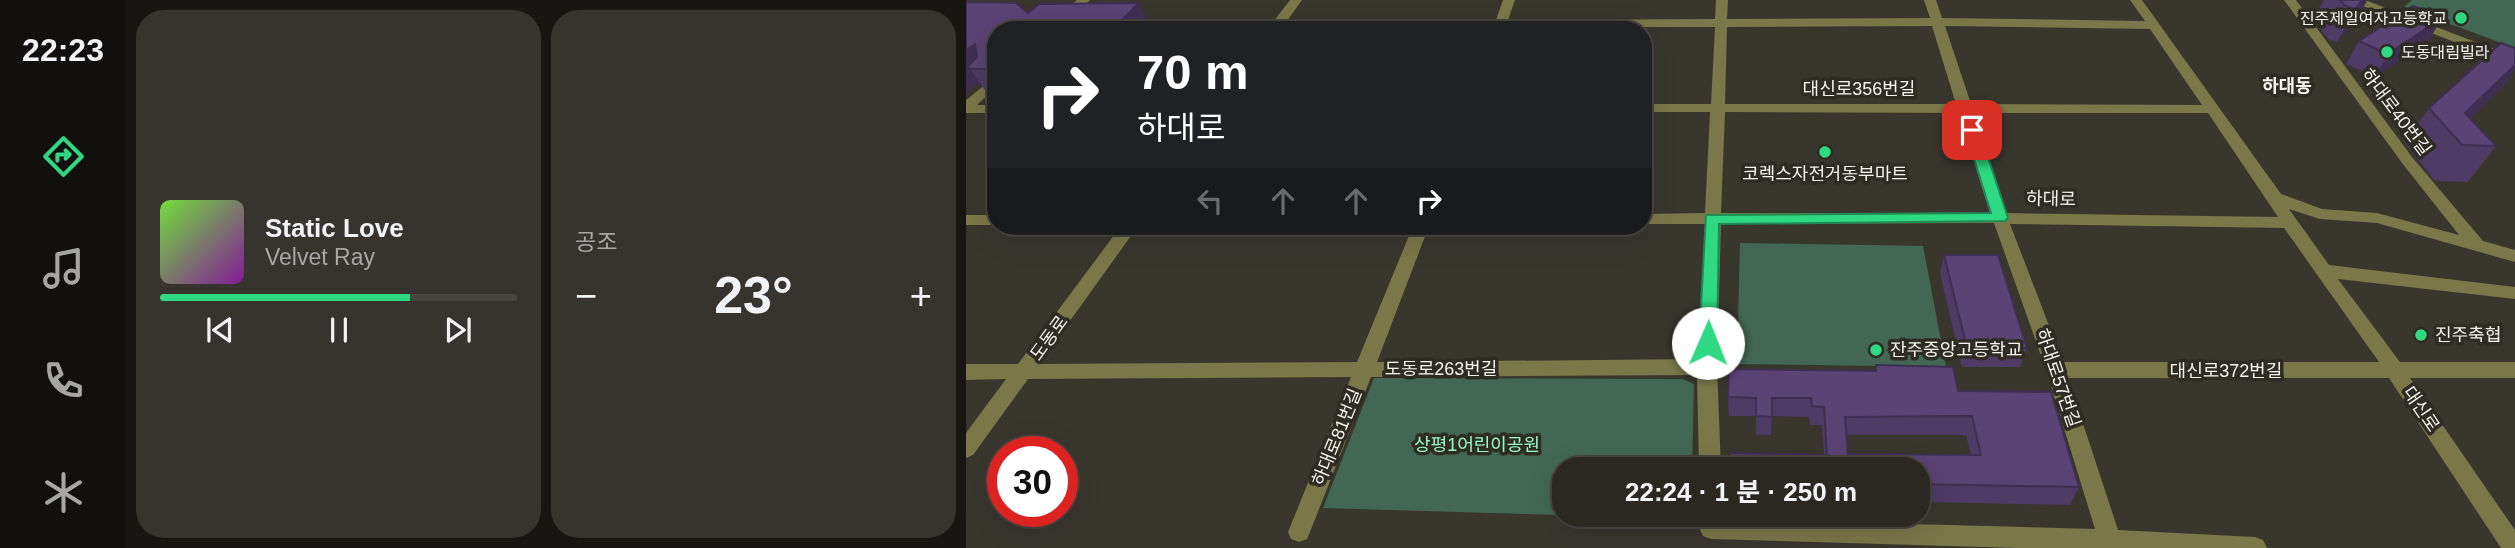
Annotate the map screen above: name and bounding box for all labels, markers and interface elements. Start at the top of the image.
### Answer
place label: 진주제일여자고등학교 [2300,10,2447,27]
marker: 진주제일여자고등학교 [2453,10,2469,26]
text: 22:23 [22,32,104,68]
marker: 도동대림빌라 [2379,44,2395,60]
place label: 도동대림빌라 [2401,44,2490,61]
text: 70 m [1137,45,1249,99]
icon: right [1022,49,1113,140]
street label: 하대로40번길 [2357,65,2435,159]
district label: 하대동 [2262,76,2312,96]
street label: 대신로356번길 [1803,79,1915,99]
pin [1942,100,2002,160]
text: 하대로 [1137,110,1225,146]
icon: arrive [1953,111,1991,149]
icon: directions [39,132,88,181]
marker: 코렉스자전거동부마트 [1817,144,1833,160]
place label: 코렉스자전거동부마트 [1742,164,1908,184]
icon: left [1191,182,1229,220]
icon: ahead [1264,182,1302,220]
icon: ahead [1337,182,1375,220]
icon: right [1410,182,1448,220]
street label: 하대로 [2026,189,2076,209]
text: Static Love [265,213,404,243]
text: 공조 [575,229,617,255]
icon: music [39,244,88,293]
text: Velvet Ray [265,244,375,270]
text: 23° [714,266,793,324]
text: − [575,275,597,317]
text: + [910,275,932,317]
position arrow [1671,306,1745,380]
icon: previous [201,311,239,349]
icon: pause [320,311,358,349]
icon: next [439,311,477,349]
street label: 도동로 [1026,312,1072,364]
place label: 진주축협 [2435,325,2501,345]
street label: 하대로57번길 [2032,326,2084,430]
marker: 진주축협 [2413,327,2429,343]
place label: 잔주중앙고등학교 [1890,340,2022,360]
marker: 잔주중앙고등학교 [1868,342,1884,358]
icon: phone [39,356,88,405]
street label: 도동로263번길 [1385,359,1497,379]
street label: 대신로372번길 [2170,361,2282,381]
street label: 대신로 [2399,383,2443,435]
street label: 하대로81번길 [1308,386,1366,488]
park label: 상평1어린이공원 [1414,435,1540,455]
speed limit sign: 30 [987,436,1078,527]
icon: climate [39,468,88,517]
text: 22:24 · 1 분 · 250 m [1625,477,1857,507]

